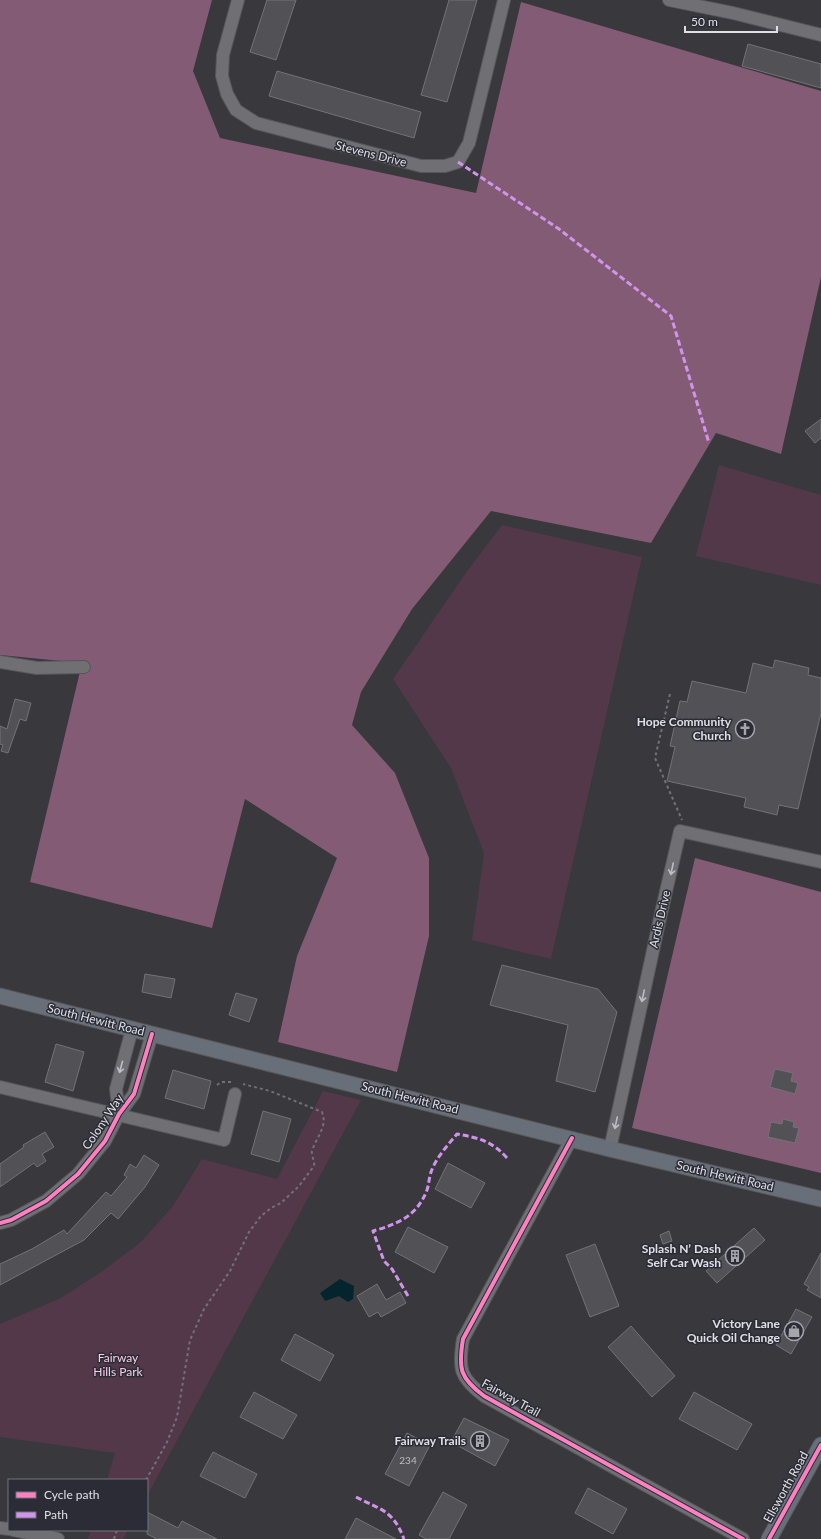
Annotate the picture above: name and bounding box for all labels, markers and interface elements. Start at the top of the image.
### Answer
scale bar [685,8,777,34]
text: 50 m [691,14,718,29]
street label: Stevens Drive [334,137,408,170]
place label: Hope Community Church [637,714,732,743]
church icon: Hope Community Church [734,718,756,740]
one-way arrow [668,862,676,875]
street label: Ardis Drive [646,889,673,949]
one-way arrow [639,989,647,1002]
street label: South Hewitt Road [46,1000,146,1039]
one-way arrow [117,1060,125,1073]
street label: South Hewitt Road [360,1078,460,1117]
street label: Colony Way [79,1091,127,1152]
one-way arrow [612,1116,620,1129]
street label: South Hewitt Road [675,1157,775,1194]
place label: Splash N’ Dash Self Car Wash [642,1241,721,1270]
building icon: Splash N’ Dash Self Car Wash [724,1245,746,1267]
place label: Victory Lane Quick Oil Change [687,1316,781,1345]
shop icon: Victory Lane Quick Oil Change [783,1320,805,1342]
park label: Fairway Hills Park [93,1350,144,1379]
street label: Fairway Trail [479,1375,543,1420]
building icon: Fairway Trails [469,1430,491,1452]
place label: Fairway Trails [395,1433,466,1448]
street label: Ellsworth Road [760,1449,811,1525]
house number: 234 [399,1454,417,1466]
legend [8,1479,148,1531]
text: Cycle path [44,1487,99,1502]
text: Path [44,1507,68,1522]

